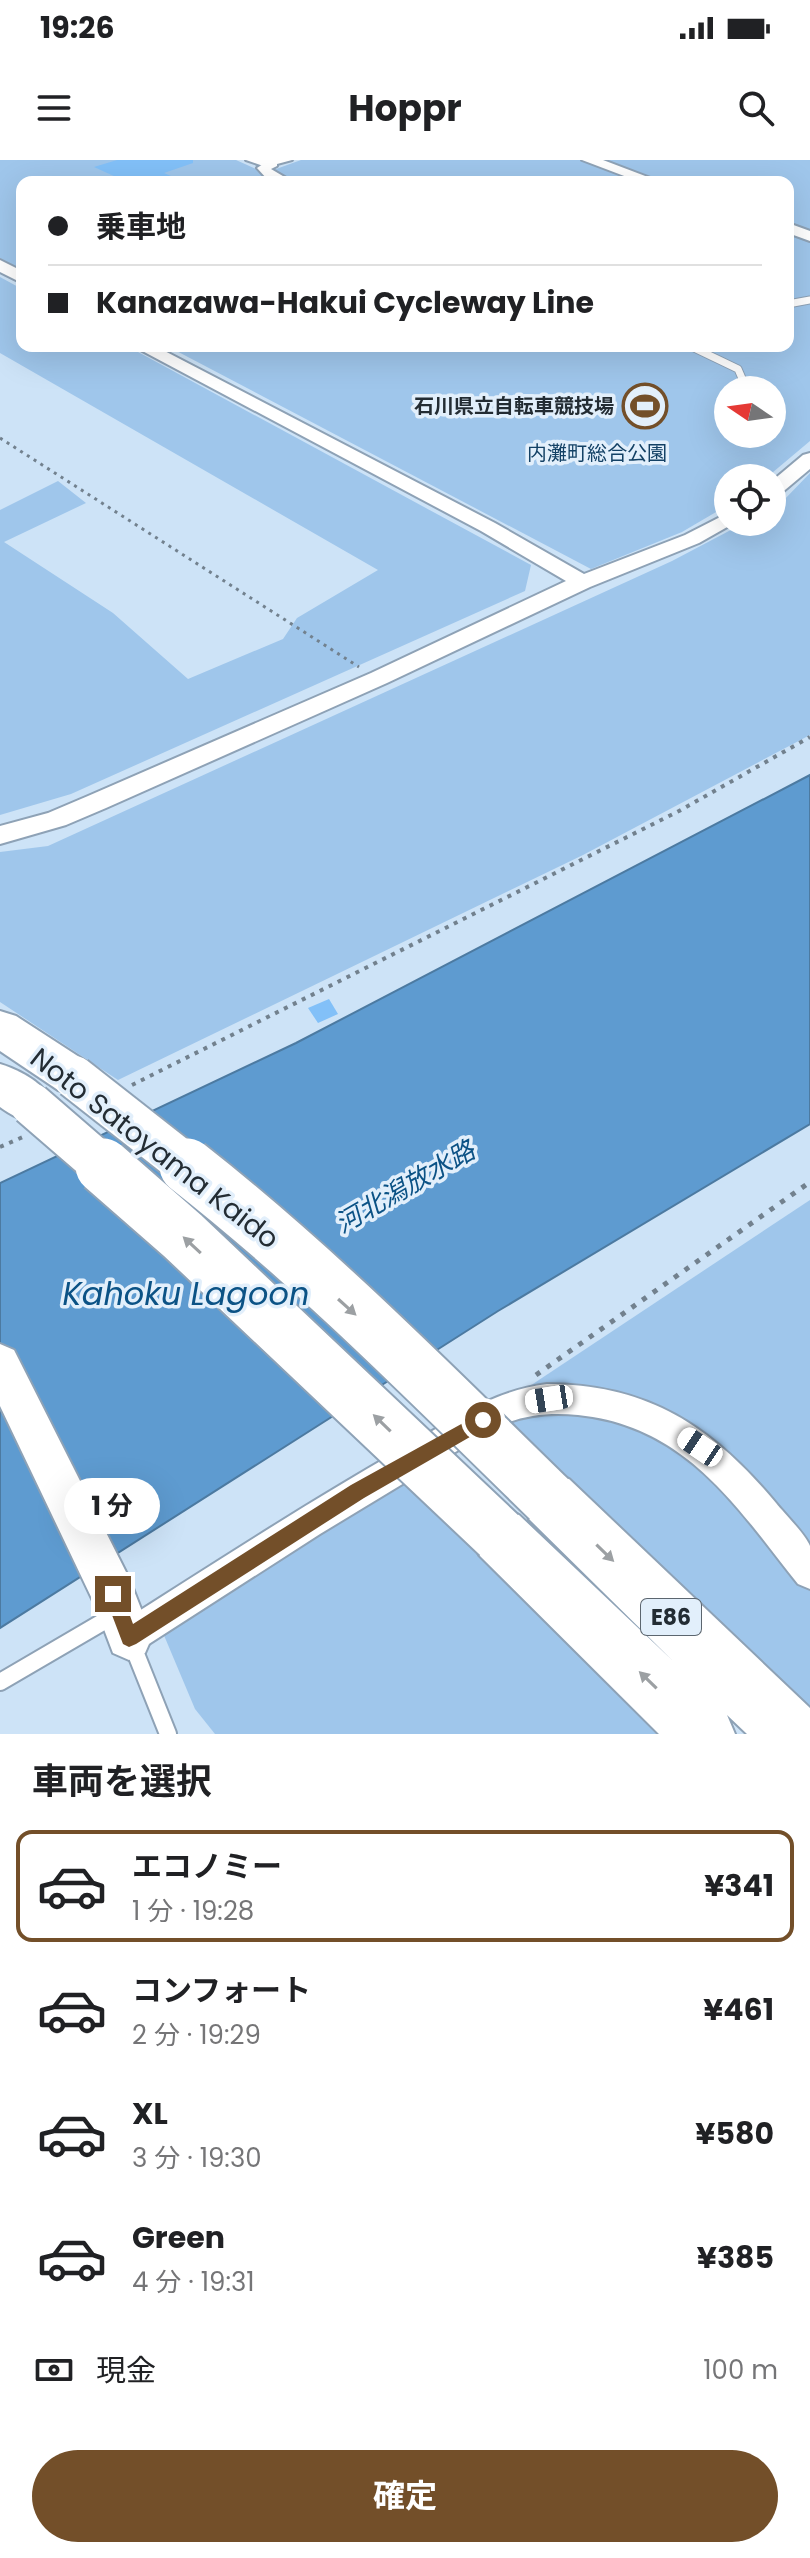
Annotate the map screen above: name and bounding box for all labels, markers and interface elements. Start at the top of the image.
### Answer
text: 19:26 [40,6,115,49]
text: Hoppr [348,83,462,134]
icon: menu [32,86,76,130]
icon: search [734,86,778,130]
text: 乗車地 [96,205,186,248]
text: Kanazawa-Hakui Cycleway Line [96,281,594,324]
north arrow [714,376,786,448]
map controls [714,376,786,536]
sports icon: 石川県立自転車競技場 [621,382,669,430]
place label: 石川県立自転車競技場 [414,392,614,420]
park label: 内灘町総合公園 [527,439,667,467]
button: locate [714,464,786,536]
street label: Noto Satoyama Kaido [22,1039,287,1258]
water label: 河北潟放水路 [328,1131,483,1242]
one-way arrow [183,1237,202,1255]
water label: Kahoku Lagoon [63,1271,309,1316]
one-way arrow [338,1298,357,1316]
car [523,1383,575,1415]
route start [465,1402,501,1438]
one-way arrow [373,1415,392,1433]
car [673,1424,727,1470]
callout: 1 分 [65,1478,161,1534]
text: 1 分 [91,1488,133,1524]
one-way arrow [595,1544,614,1562]
route end [95,1576,131,1612]
road number: E86 [641,1599,701,1635]
one-way arrow [639,1671,658,1689]
text: 車両を選択 [32,1756,212,1807]
text: エコノミー [132,1845,282,1888]
icon: car [36,1850,108,1922]
text: ¥341 [704,1864,774,1907]
text: 1 分 · 19:28 [132,1893,254,1929]
text: コンフォート [132,1969,311,2012]
icon: car [36,1974,108,2046]
text: ¥461 [703,1988,774,2031]
text: 2 分 · 19:29 [132,2017,261,2053]
text: XL [132,2092,168,2135]
icon: car [36,2098,108,2170]
text: ¥580 [695,2112,774,2155]
text: 3 分 · 19:30 [132,2140,262,2176]
text: Green [132,2216,225,2259]
icon: car [36,2222,108,2294]
text: ¥385 [697,2236,774,2279]
text: 4 分 · 19:31 [132,2264,255,2300]
icon: cash [32,2348,76,2392]
text: 現金 [96,2349,156,2392]
text: 100 m [703,2352,778,2388]
button: 確定 [32,2450,778,2542]

